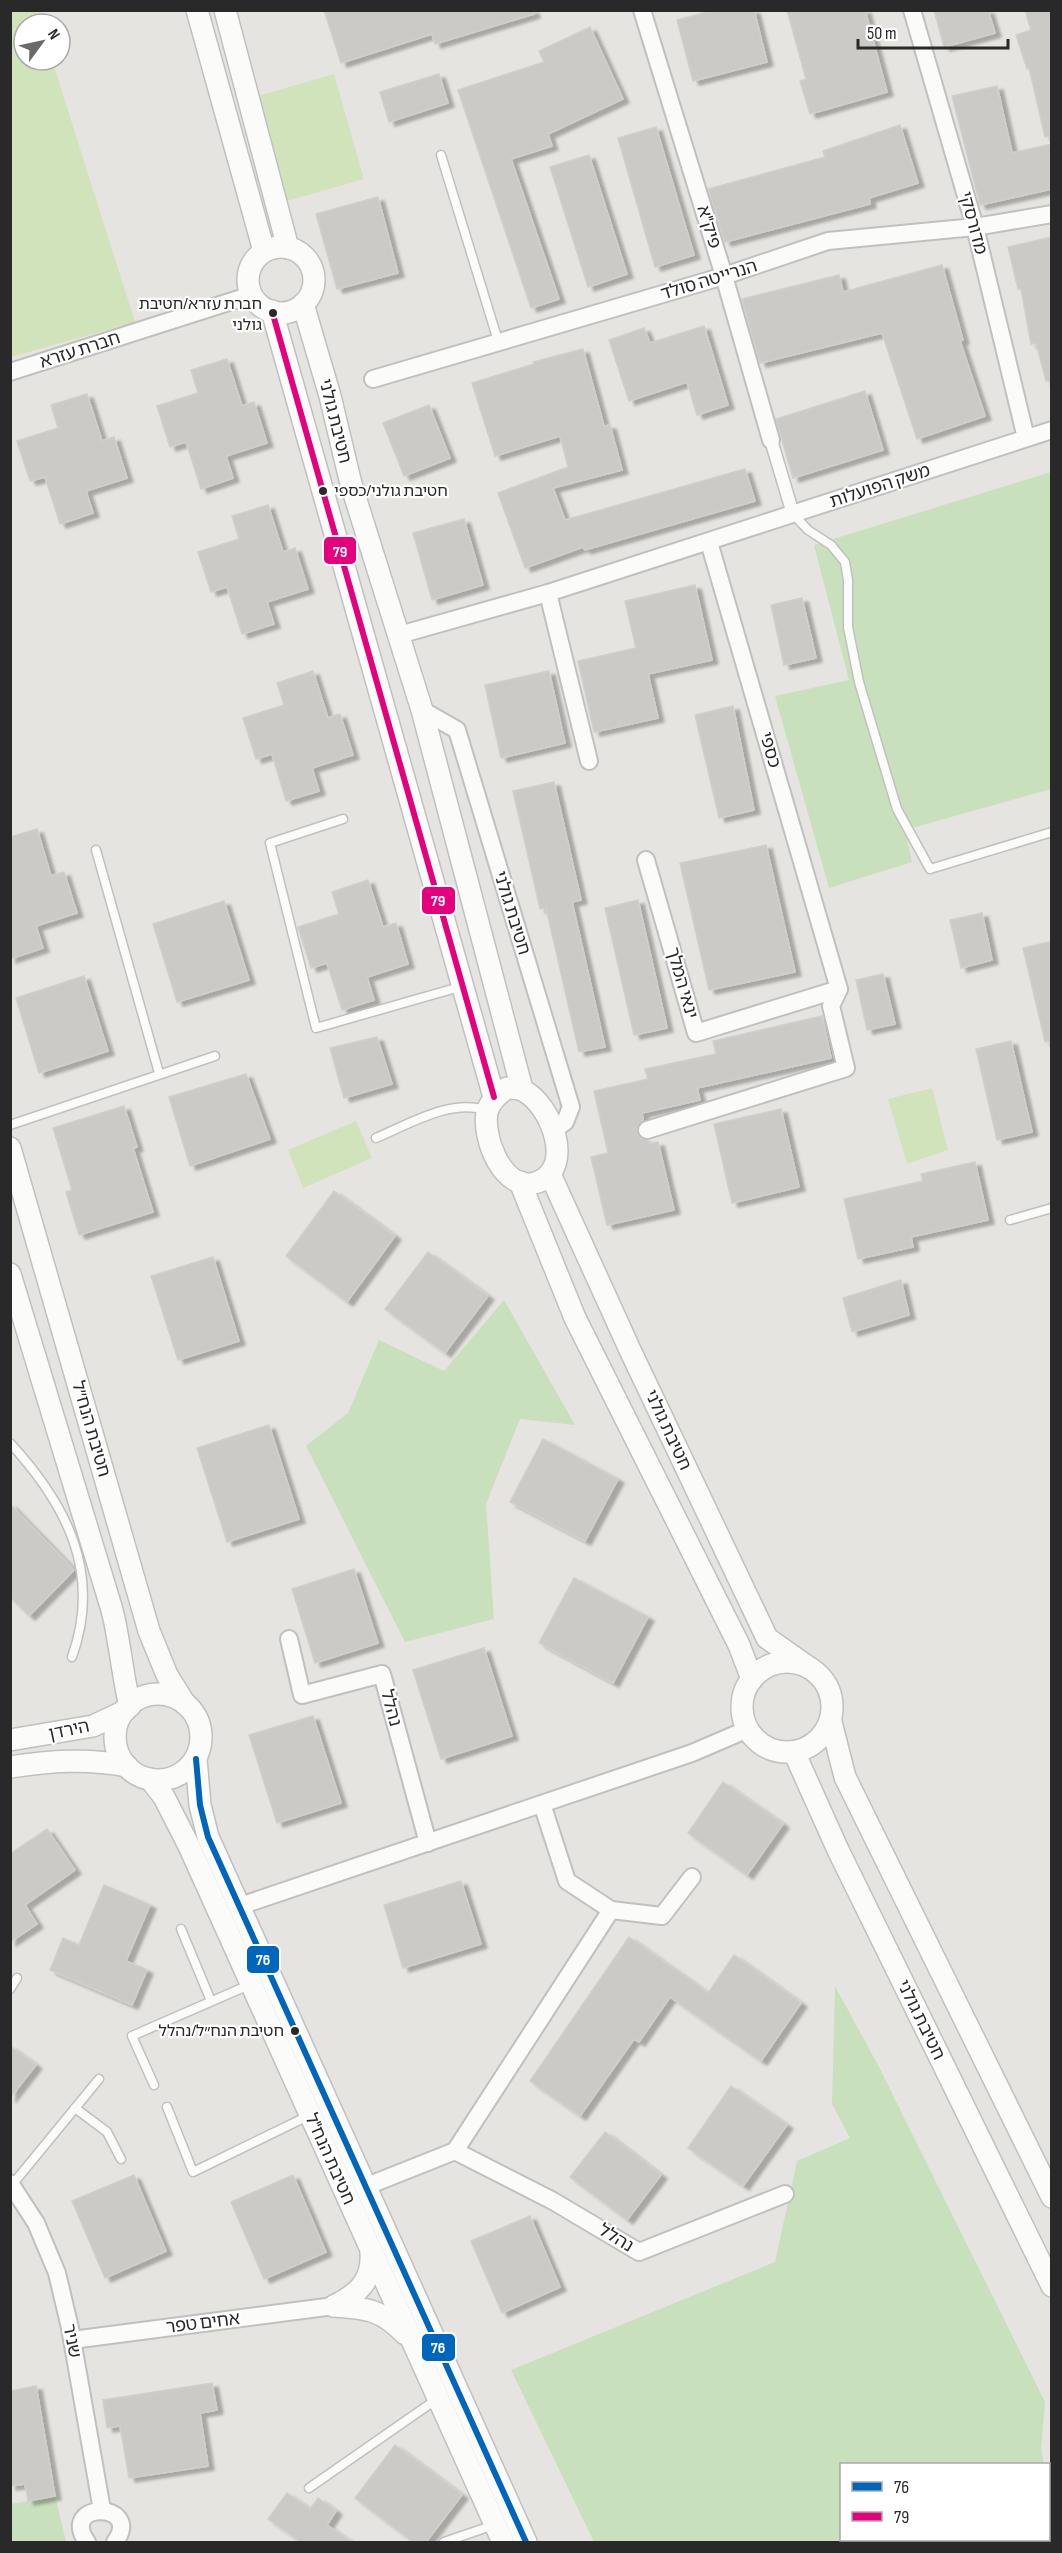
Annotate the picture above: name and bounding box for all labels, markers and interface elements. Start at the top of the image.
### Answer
north arrow [12,12,72,72]
scale bar [858,12,1008,50]
text: 50 m [867,23,897,44]
text: N [43,26,64,43]
street label: מדורסקי [955,189,991,257]
street label: פיק"א [693,203,725,251]
street label: הנרייטה סולד [658,255,760,305]
place label: חברת עזרא/חטיבת גולני [139,295,262,335]
marker: חברת עזרא/חטיבת גולני [267,307,279,319]
street label: חברת עזרא [37,327,123,373]
street label: חטיבת גולני [314,377,356,465]
street label: משק הפועלות [827,460,933,512]
place label: חטיבת גולני/כספי [334,482,448,501]
marker: חטיבת גולני/כספי [317,485,329,497]
line badge: 79 [323,536,357,565]
text: 79 [333,543,347,562]
street label: כספי [755,730,785,770]
street label: חטיבת גולני [489,869,535,957]
line badge: 79 [421,886,456,915]
text: 79 [431,892,445,911]
street label: ינאי המלך [662,945,702,1021]
street label: חטיבת הנח״ל [67,1379,115,1479]
street label: חטיבת גולני [640,1386,696,1474]
street label: נהלל [376,1687,406,1729]
street label: הירדן [47,1715,91,1745]
line badge: 76 [246,1945,280,1974]
text: 76 [256,1951,270,1970]
street label: חטיבת גולני [893,1977,949,2063]
place label: חטיבת הנח״ל/נהלל [159,2022,284,2041]
marker: חטיבת הנח״ל/נהלל [289,2025,301,2037]
street label: חטיבת הנח"ל [301,2110,359,2208]
street label: נהלל [595,2219,637,2257]
street label: אחים טפר [165,2308,241,2338]
street label: שניר [58,2322,86,2360]
line badge: 76 [421,2333,456,2362]
text: 76 [431,2339,445,2358]
legend [840,2463,1050,2541]
text: 76 [894,2477,909,2498]
text: 79 [894,2507,909,2528]

